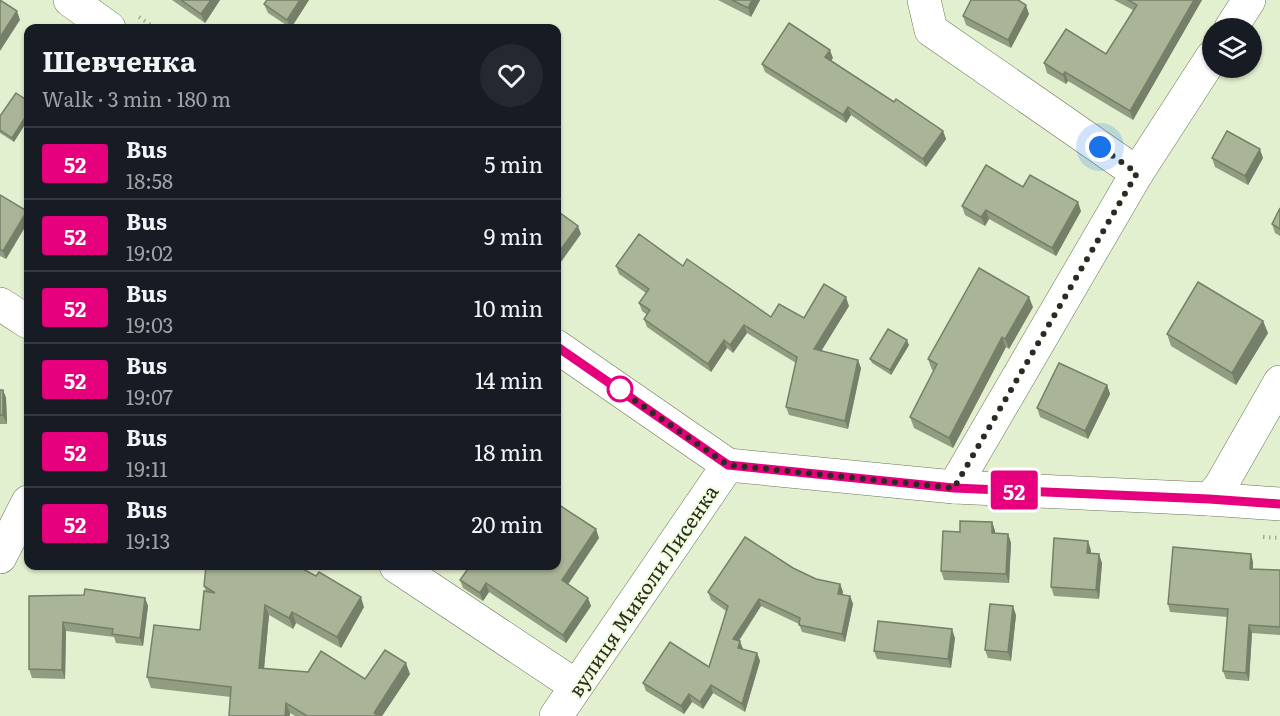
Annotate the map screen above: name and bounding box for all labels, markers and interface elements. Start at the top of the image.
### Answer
map controls [1202,18,1262,78]
button: layers [1202,18,1262,78]
text: Шевченка [42,39,196,81]
button: heart [480,44,543,107]
text: Walk · 3 min · 180 m [42,83,231,113]
text: Bus [126,132,167,165]
your location [1085,132,1115,162]
text: 5 min [484,147,543,180]
text: 52 [64,148,86,179]
text: 18:58 [126,165,173,195]
text: Bus [126,204,167,237]
text: 9 min [484,219,543,252]
text: 52 [64,220,86,251]
text: 19:02 [126,237,173,267]
text: Bus [126,276,167,309]
text: 10 min [474,291,543,324]
text: 52 [64,292,86,323]
text: 19:03 [126,309,173,339]
text: Bus [126,348,167,381]
text: 14 min [475,363,543,396]
text: 52 [64,364,86,395]
unlabelled marker [607,376,633,402]
text: 19:07 [126,381,173,411]
text: Bus [126,420,167,453]
text: 18 min [474,435,543,468]
text: 52 [64,436,86,467]
text: 19:11 [126,453,168,483]
line badge: 52 [987,470,1041,510]
text: 52 [1003,475,1025,506]
street label: вулиця Миколи Лисенка [560,478,724,702]
text: Bus [126,492,167,525]
text: 20 min [471,507,543,540]
text: 52 [64,508,86,539]
text: 19:13 [126,525,170,555]

